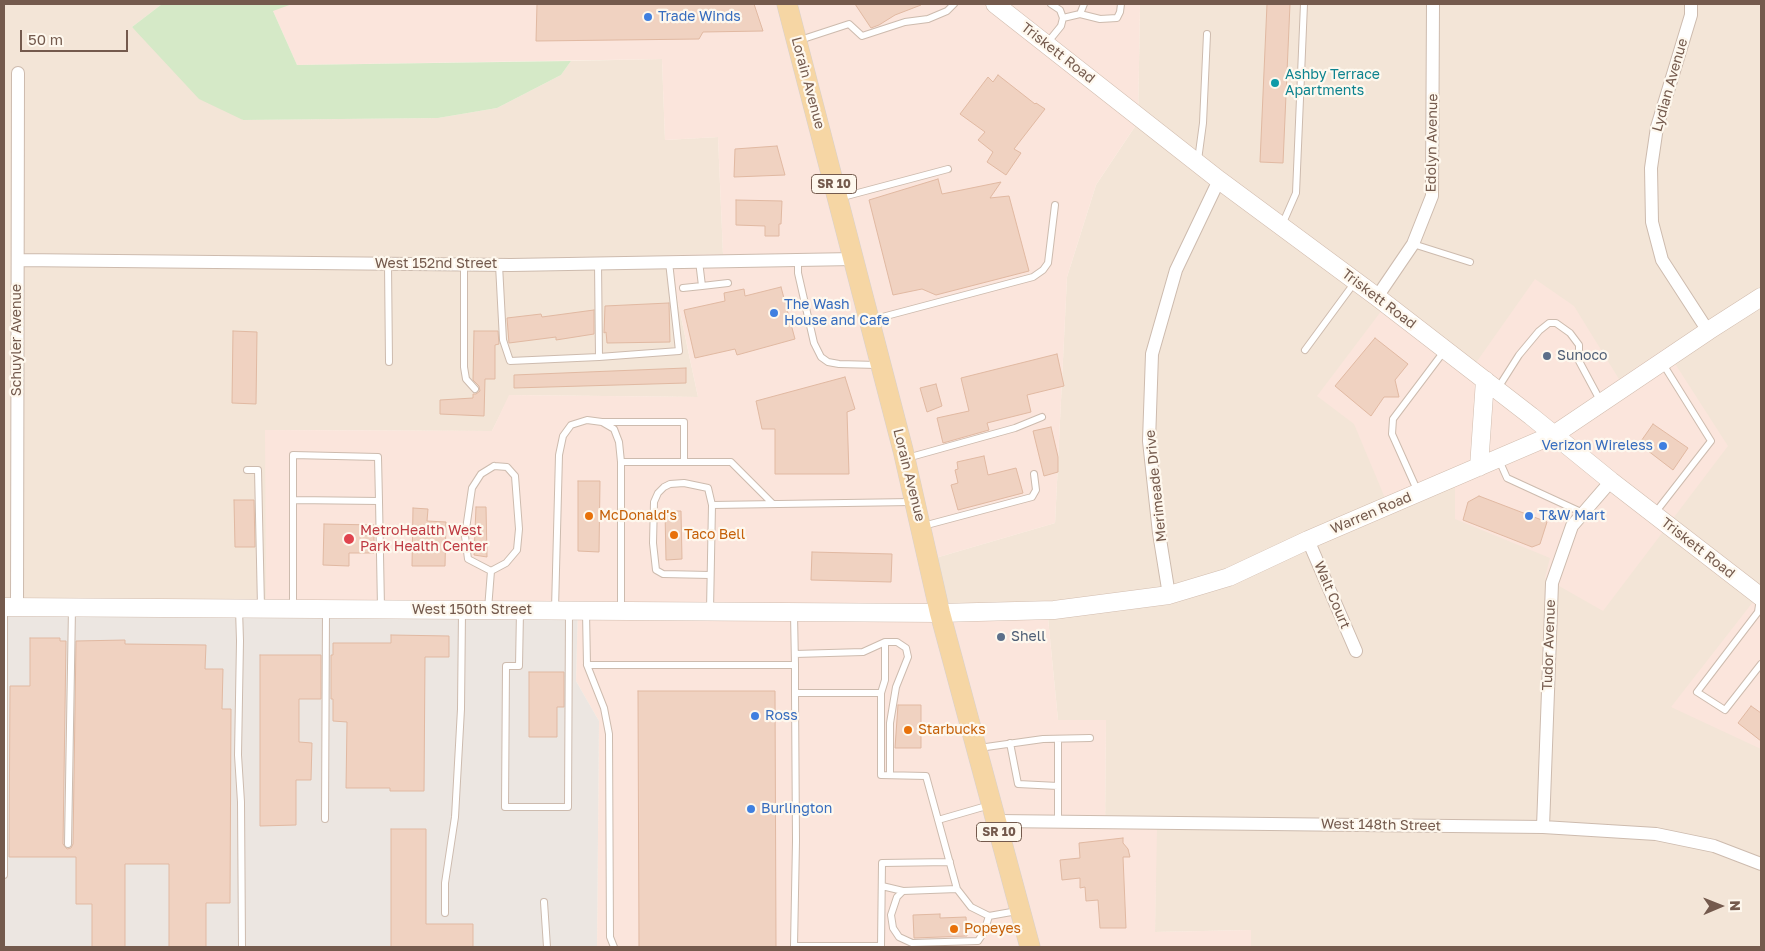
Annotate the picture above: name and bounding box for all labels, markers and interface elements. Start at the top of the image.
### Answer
place label: Trade Winds [658,9,741,25]
marker: Trade Winds [642,11,654,23]
street label: Triskett Road [1018,19,1098,87]
scale bar [22,20,130,52]
text: 50 m [28,30,63,48]
street label: Lorain Avenue [788,35,828,131]
street label: Lydian Avenue [1649,36,1691,134]
place label: Ashby Terrace Apartments [1285,67,1380,100]
marker: Ashby Terrace Apartments [1269,77,1281,89]
street label: Edolyn Avenue [1423,93,1441,193]
road number: SR 10 [812,174,856,193]
street label: West 152nd Street [375,256,497,272]
street label: Triskett Road [1339,266,1419,332]
street label: Schuyler Avenue [9,284,25,396]
place label: The Wash House and Cafe [784,297,890,330]
marker: The Wash House and Cafe [768,307,780,319]
place label: Sunoco [1557,348,1607,364]
marker: Sunoco [1541,350,1553,362]
street label: Lorain Avenue [889,427,929,523]
street label: Merimeade Drive [1142,429,1170,543]
place label: Verizon Wireless [1542,438,1653,454]
marker: Verizon Wireless [1657,440,1669,452]
street label: Warren Road [1328,488,1414,538]
place label: McDonald's [599,508,677,524]
place label: T&W Mart [1539,508,1605,524]
marker: McDonald's [583,510,595,522]
marker: T&W Mart [1523,510,1535,522]
street label: Triskett Road [1658,514,1738,582]
place label: MetroHealth West Park Health Center [360,523,488,556]
place label: Taco Bell [684,527,745,543]
marker: Taco Bell [668,529,680,541]
marker: MetroHealth West Park Health Center [342,532,356,546]
street label: Walt Court [1310,559,1354,631]
street label: Tudor Avenue [1539,599,1559,691]
street label: West 150th Street [412,602,532,618]
place label: Shell [1011,629,1046,645]
marker: Shell [995,631,1007,643]
place label: Ross [765,708,798,724]
marker: Ross [749,710,761,722]
place label: Starbucks [918,722,986,738]
marker: Starbucks [902,724,914,736]
place label: Burlington [761,801,832,817]
marker: Burlington [745,803,757,815]
street label: West 148th Street [1321,816,1441,834]
road number: SR 10 [976,822,1022,842]
north arrow [1695,881,1745,931]
text: N [1727,900,1744,911]
place label: Popeyes [964,921,1021,937]
marker: Popeyes [948,923,960,935]

